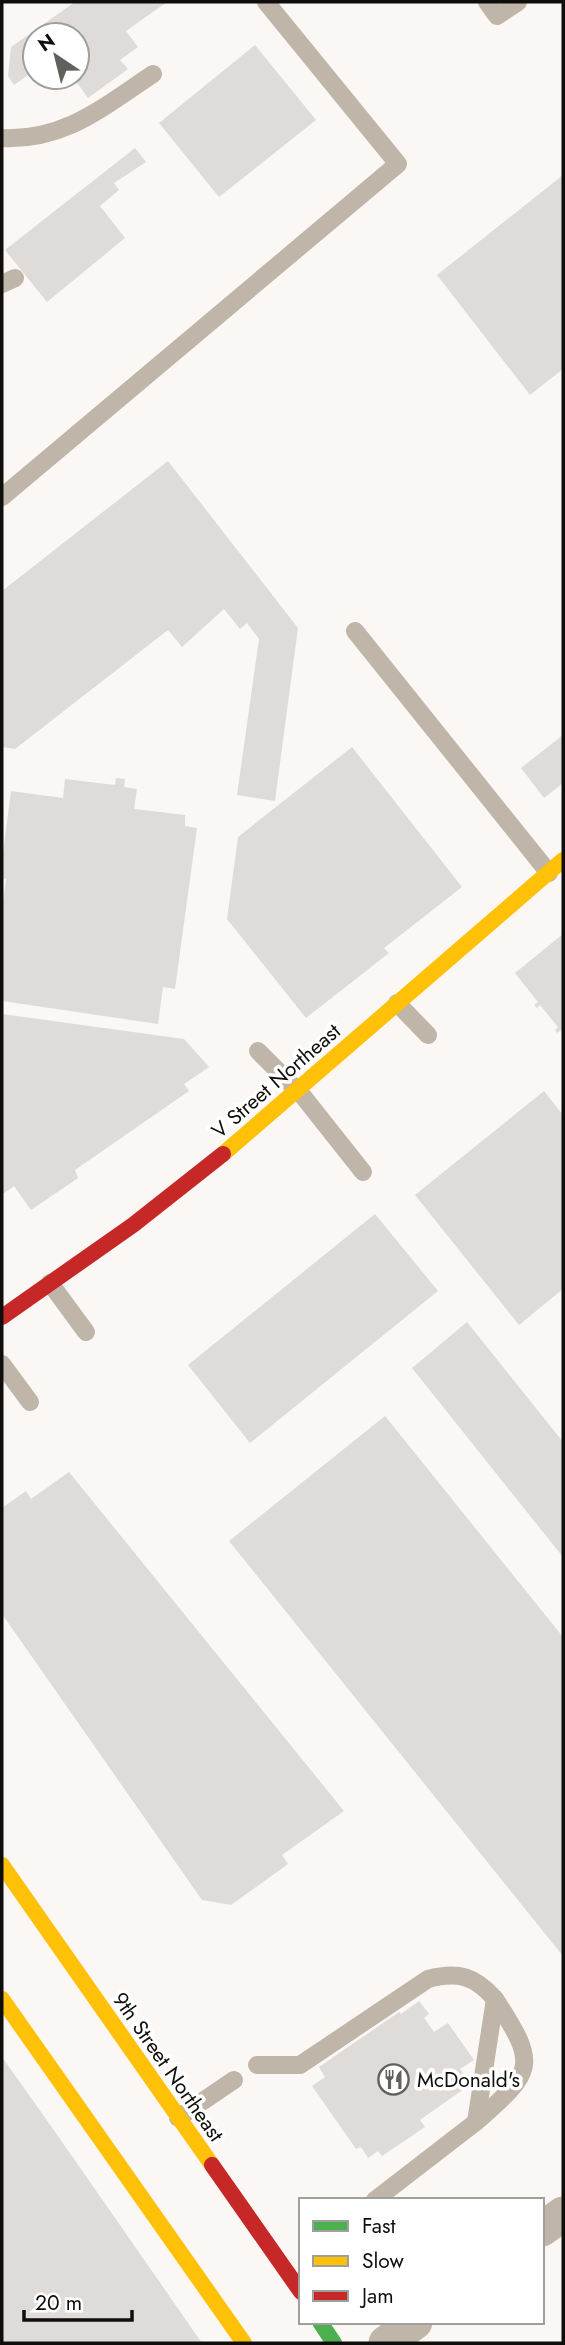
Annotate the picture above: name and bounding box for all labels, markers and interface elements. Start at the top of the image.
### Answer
north arrow [21,21,91,91]
text: N [33,27,60,58]
street label: V Street Northeast [205,1017,347,1145]
street label: 9th Street Northeast [105,1986,231,2148]
restaurant icon: McDonald's [377,2063,411,2097]
place label: McDonald's [417,2065,520,2095]
legend [299,2198,544,2324]
text: Fast [362,2211,395,2241]
text: Slow [362,2246,404,2276]
scale bar [24,2278,133,2322]
text: Jam [359,2281,394,2311]
text: 20 m [35,2288,82,2318]

